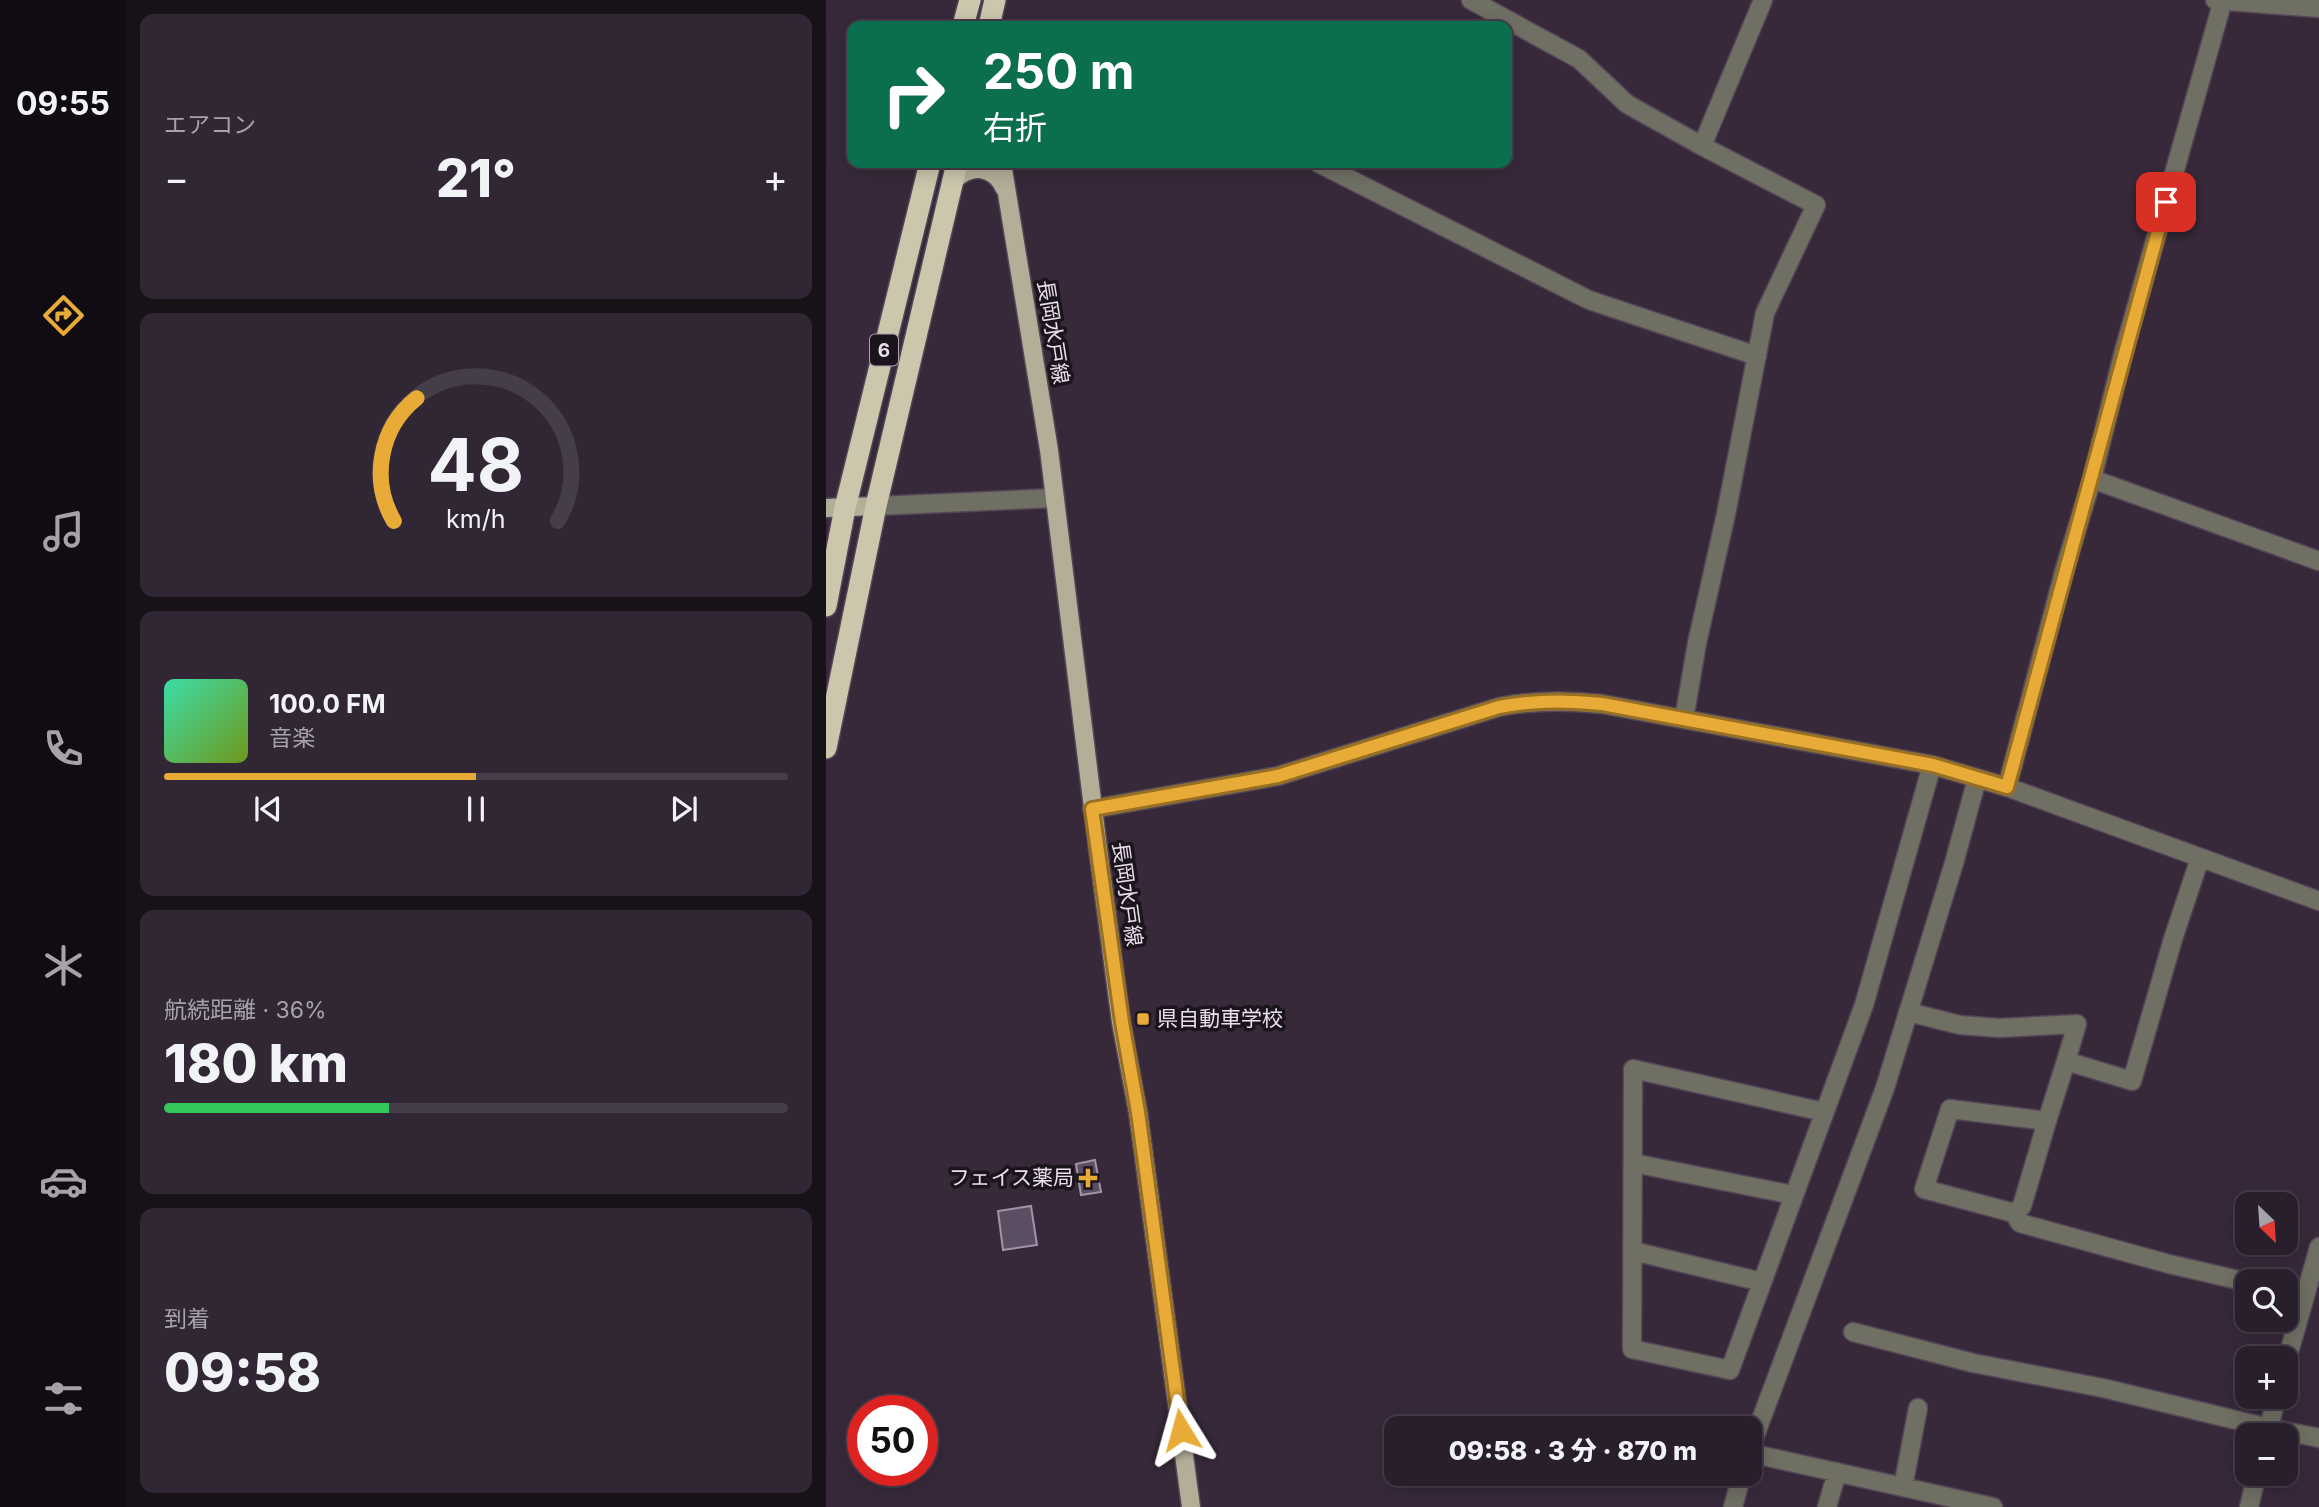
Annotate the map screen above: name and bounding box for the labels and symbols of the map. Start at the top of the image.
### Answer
pin [2136,172,2196,232]
street label: 長岡水戸線 [1033,278,1074,386]
road number: 6 [870,334,898,366]
street label: 長岡水戸線 [1108,840,1147,948]
place label: 県自動車学校 [1157,1006,1283,1031]
marker: 県自動車学校 [1135,1011,1151,1027]
place label: フェイス薬局 [949,1165,1074,1190]
marker: フェイス薬局 [1080,1170,1096,1186]
north arrow [2235,1192,2298,1255]
position arrow [1144,1393,1218,1467]
speed limit sign: 50 [847,1395,938,1486]

